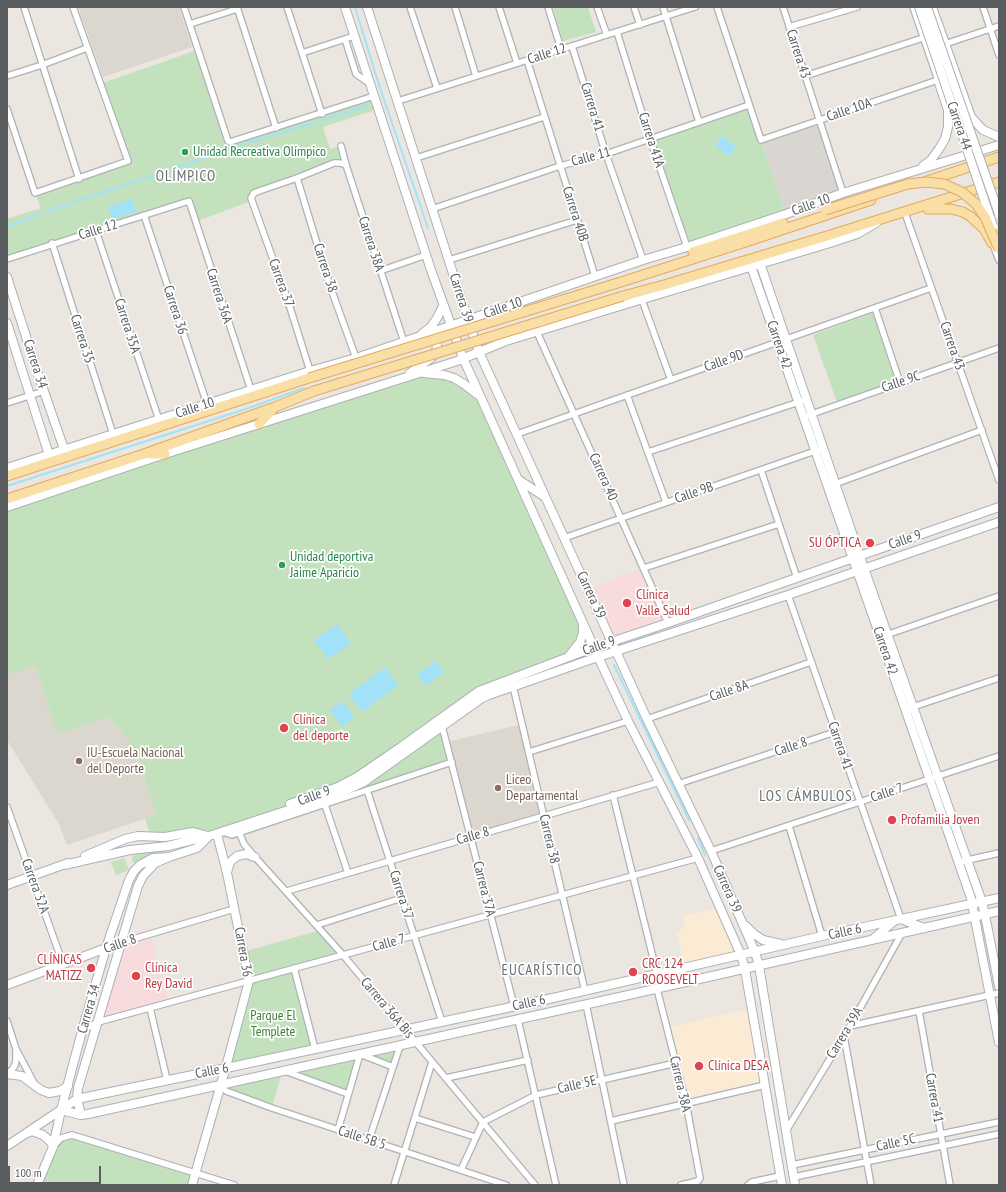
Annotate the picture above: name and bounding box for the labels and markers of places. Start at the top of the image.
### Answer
place label: Unidad Recreativa Olímpico [193,144,326,160]
marker: Unidad Recreativa Olímpico [180,147,190,157]
place label: SU ÓPTICA [809,535,861,551]
marker: SU ÓPTICA [864,537,876,549]
place label: Unidad deportiva Jaime Aparicio [290,549,373,582]
marker: Unidad deportiva Jaime Aparicio [277,560,287,570]
place label: Clínica Valle Salud [636,587,690,620]
marker: Clínica Valle Salud [621,597,633,609]
place label: Clínica del deporte [293,712,349,744]
marker: Clínica del deporte [278,722,290,734]
place label: IU-Escuela Nacional del Deporte [87,745,183,778]
marker: IU-Escuela Nacional del Deporte [74,756,84,766]
place label: Liceo Departamental [506,772,578,804]
marker: Liceo Departamental [493,783,503,793]
place label: Profamilia Joven [901,812,980,828]
marker: Profamilia Joven [886,814,898,826]
place label: CLÍNICAS MATIZZ [37,952,82,984]
place label: CRC 124 ROOSEVELT [642,956,699,988]
place label: Clínica Rey David [145,960,192,992]
marker: CLÍNICAS MATIZZ [85,962,97,974]
marker: CRC 124 ROOSEVELT [627,966,639,978]
marker: Clínica Rey David [130,970,142,982]
place label: Clínica DESA [708,1058,769,1074]
marker: Clínica DESA [693,1060,705,1072]

